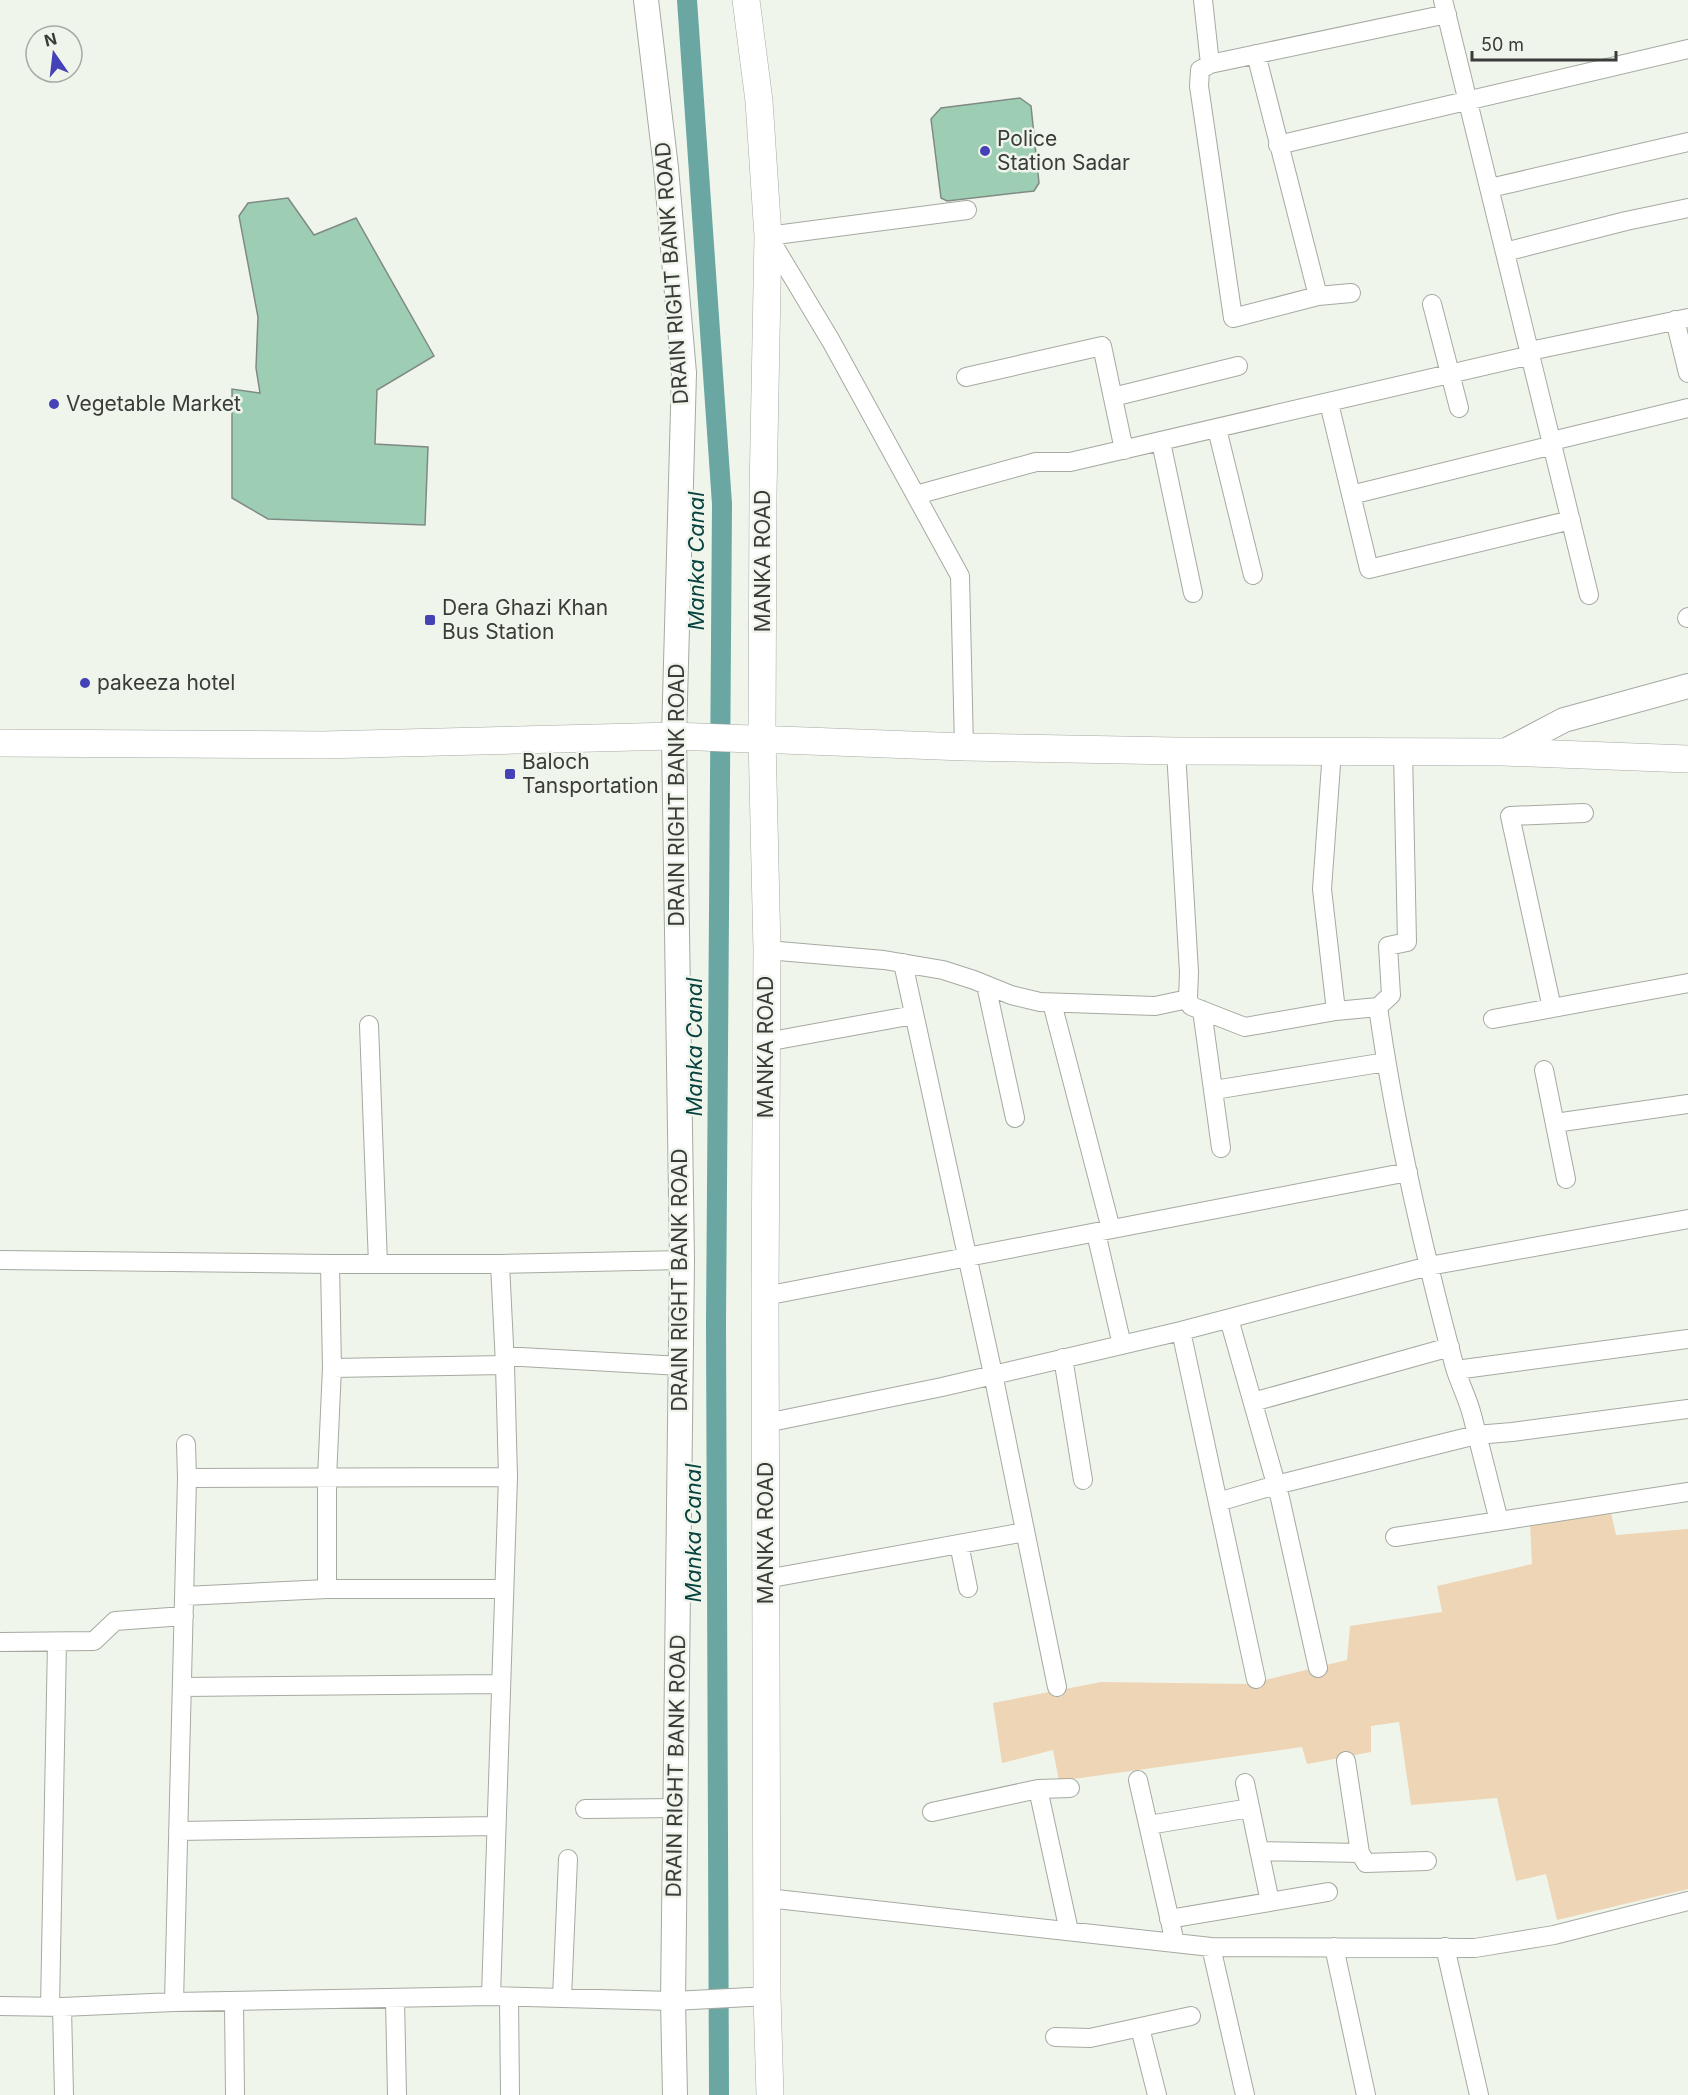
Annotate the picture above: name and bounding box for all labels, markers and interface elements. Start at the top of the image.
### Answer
north arrow [24,24,84,84]
scale bar [1472,24,1616,62]
text: N [42,28,59,51]
text: 50 m [1481,34,1524,55]
place label: Police Station Sadar [997,126,1130,175]
street label: DRAIN RIGHT BANK ROAD [650,141,693,405]
marker: Police Station Sadar [978,144,992,158]
place label: Vegetable Market [66,391,241,416]
marker: Vegetable Market [47,397,61,411]
street label: MANKA ROAD [750,490,775,632]
water label: Manka Canal [683,491,709,631]
place label: Dera Ghazi Khan Bus Station [442,595,608,644]
marker: Dera Ghazi Khan Bus Station [423,613,437,627]
street label: DRAIN RIGHT BANK ROAD [664,664,689,926]
place label: pakeeza hotel [97,670,235,695]
marker: pakeeza hotel [78,676,92,690]
place label: Baloch Tansportation [522,749,659,798]
marker: Baloch Tansportation [503,767,517,781]
street label: MANKA ROAD [753,976,778,1118]
water label: Manka Canal [681,977,707,1117]
street label: DRAIN RIGHT BANK ROAD [667,1149,692,1411]
street label: MANKA ROAD [753,1462,778,1604]
water label: Manka Canal [680,1463,706,1603]
street label: DRAIN RIGHT BANK ROAD [661,1634,690,1898]

